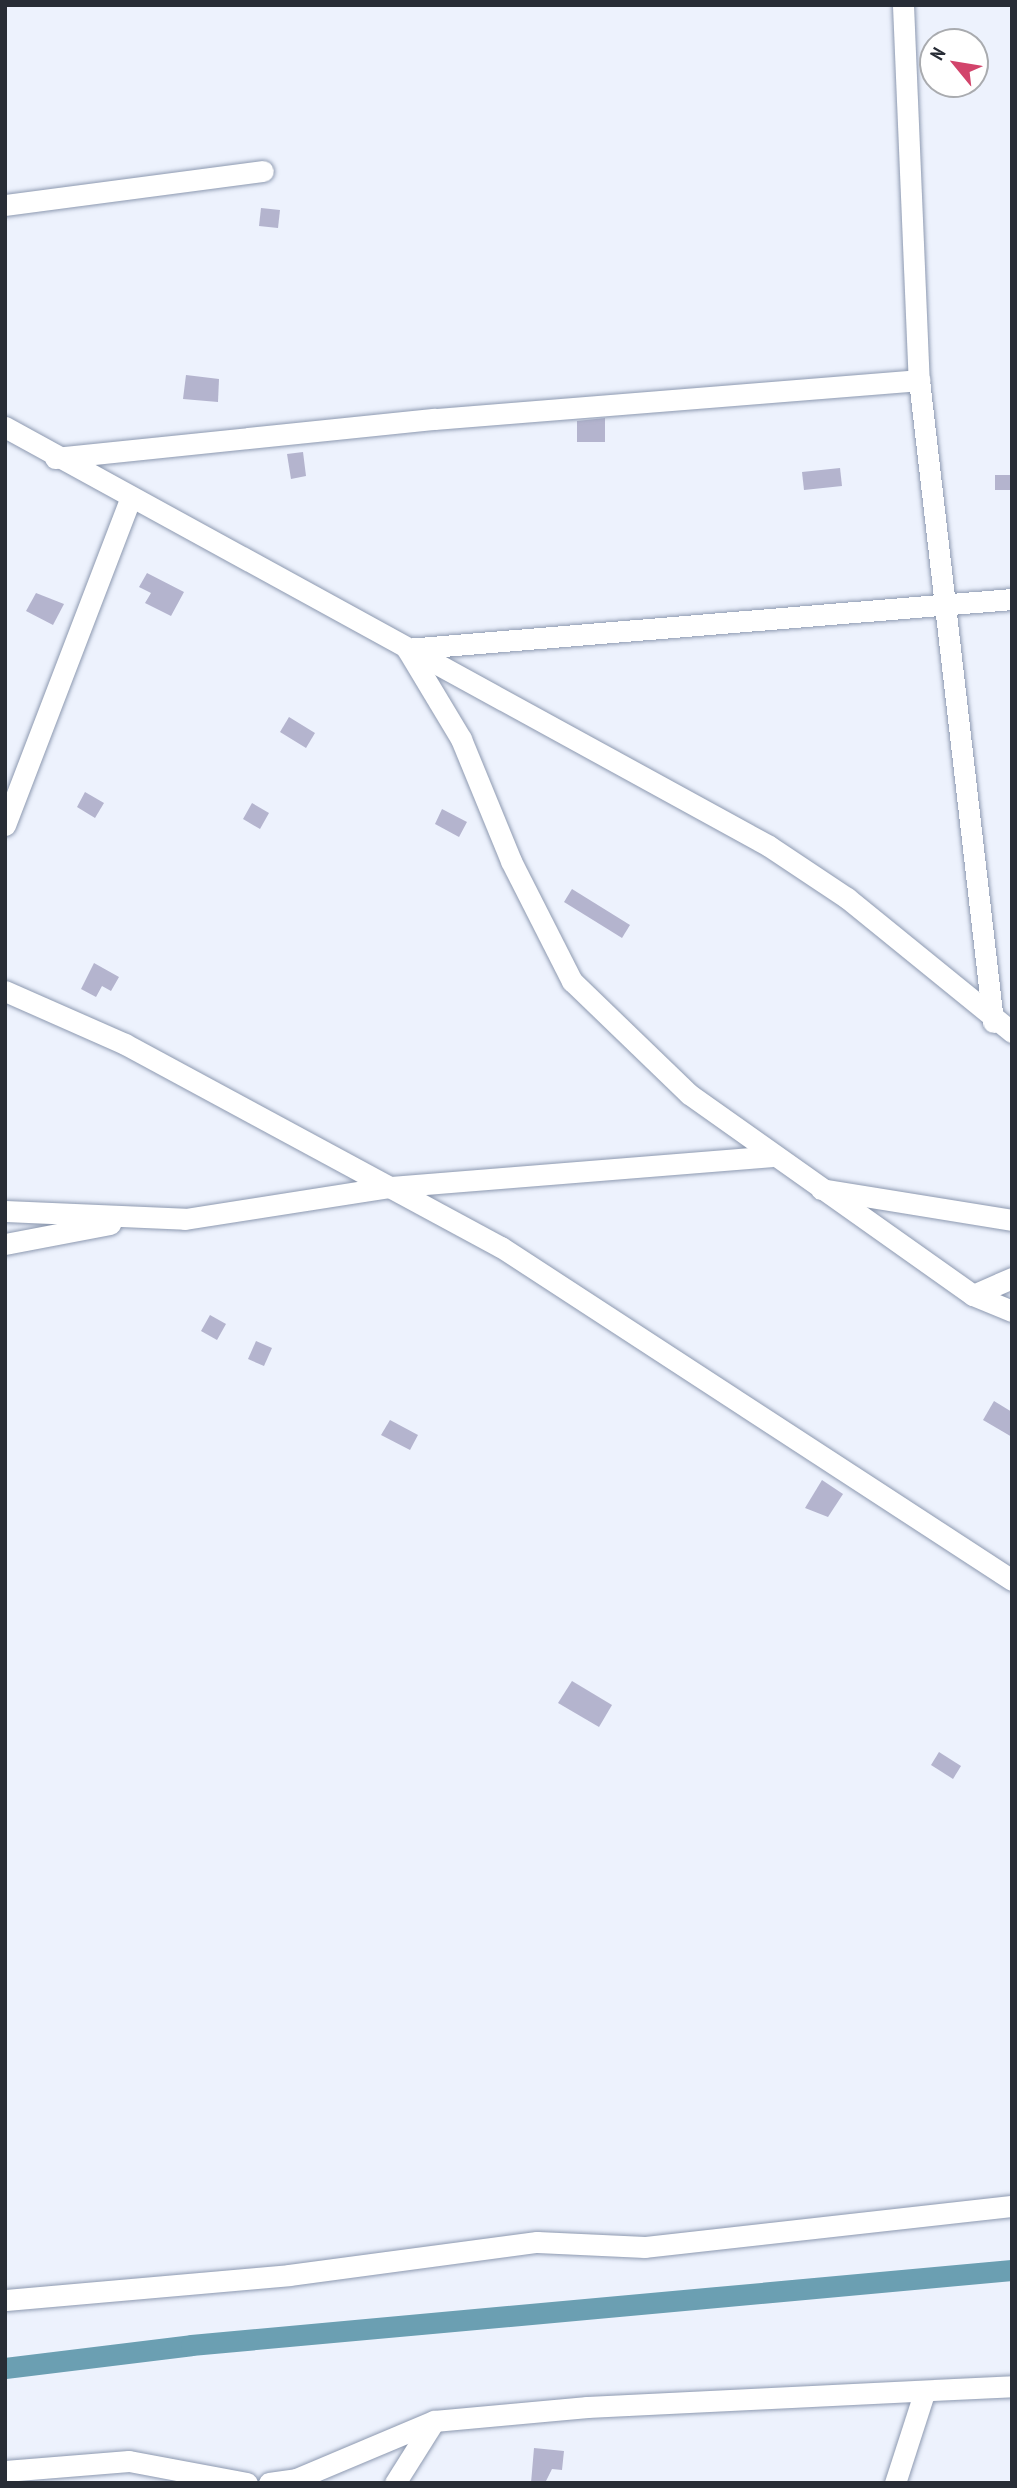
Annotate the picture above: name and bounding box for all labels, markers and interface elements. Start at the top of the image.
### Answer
north arrow [919,28,989,98]
text: N [925,43,951,64]

